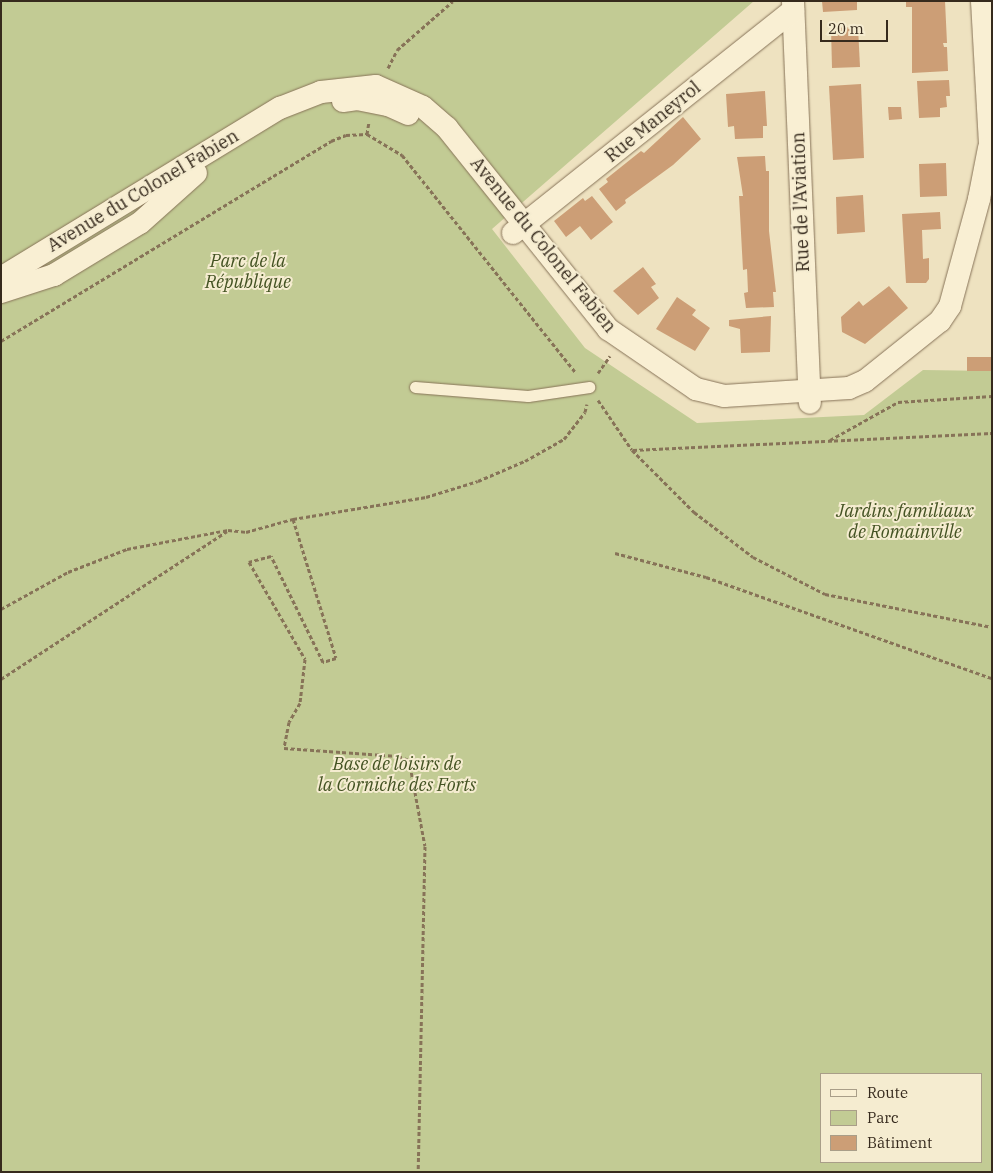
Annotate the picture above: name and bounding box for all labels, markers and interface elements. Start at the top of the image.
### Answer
scale bar [823,10,890,42]
text: 20 m [828,19,864,38]
street label: Rue Maneyrol [601,77,705,167]
street label: Avenue du Colonel Fabien [43,125,243,257]
street label: Rue de l'Aviation [788,131,814,273]
street label: Avenue du Colonel Fabien [466,153,620,337]
park label: Parc de la République [205,251,291,294]
park label: Jardins familiaux de Romainville [836,501,974,544]
park label: Base de loisirs de la Corniche des Forts [318,754,476,796]
legend [820,1073,983,1163]
text: Route [867,1083,908,1102]
text: Parc [867,1108,899,1127]
text: Bâtiment [867,1133,932,1152]

